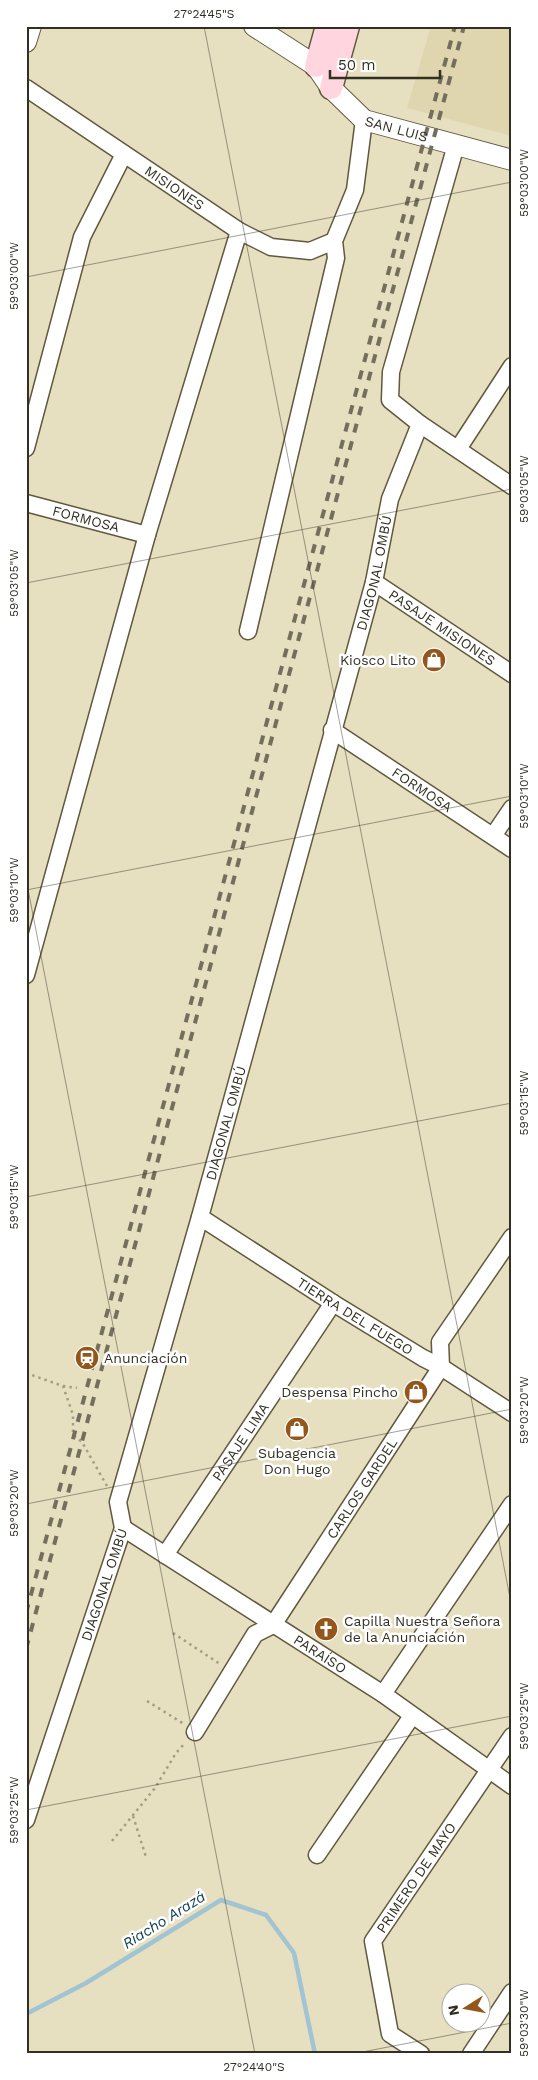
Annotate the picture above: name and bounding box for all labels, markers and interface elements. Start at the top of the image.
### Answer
text: 27°24'45"S [174,7,234,21]
scale bar [330,48,440,80]
text: 50 m [338,56,375,74]
street label: SAN LUIS [363,113,430,145]
text: 59°03'00"W [517,148,531,217]
street label: MISIONES [142,162,207,213]
text: 59°03'00"W [7,241,21,310]
text: 59°03'05"W [517,455,531,523]
street label: FORMOSA [51,502,121,535]
street label: DIAGONAL OMBÚ [353,514,395,632]
text: 59°03'05"W [7,549,21,617]
street label: PASAJE MISIONES [386,586,499,669]
shop icon: Kiosco Lito [421,647,447,673]
place label: Kiosco Lito [340,652,416,668]
text: 59°03'10"W [517,763,531,829]
street label: FORMOSA [389,764,455,815]
text: 59°03'10"W [7,857,21,923]
street label: DIAGONAL OMBÚ [202,1064,249,1182]
text: 59°03'15"W [517,1070,531,1135]
text: 59°03'15"W [7,1164,21,1229]
street label: TIERRA DEL FUEGO [294,1274,416,1358]
station icon: Anunciación [74,1345,100,1371]
place label: Anunciación [104,1350,187,1366]
text: 59°03'20"W [517,1376,531,1444]
shop icon: Despensa Pincho [403,1379,429,1405]
place label: Despensa Pincho [281,1384,398,1400]
street label: PASAJE LIMA [209,1400,272,1484]
shop icon: Subagencia Don Hugo [284,1416,310,1442]
street label: CARLOS GARDEL [323,1435,400,1542]
place label: Subagencia Don Hugo [258,1445,336,1477]
text: 59°03'20"W [7,1469,21,1537]
street label: DIAGONAL OMBÚ [78,1526,130,1643]
place label: Capilla Nuestra Señora de la Anunciación [344,1613,501,1645]
church icon: Capilla Nuestra Señora de la Anunciación [313,1616,339,1642]
street label: PARAÍSO [291,1631,350,1677]
text: 59°03'25"W [517,1682,531,1750]
text: 59°03'25"W [7,1776,21,1844]
street label: PRIMERO DE MAYO [373,1819,459,1936]
water label: Riacho Arazá [119,1887,209,1953]
north arrow [440,1982,490,2032]
text: 59°03'30"W [517,1989,531,2057]
text: N [444,2004,462,2017]
text: 27°24'40"S [223,2060,285,2074]

